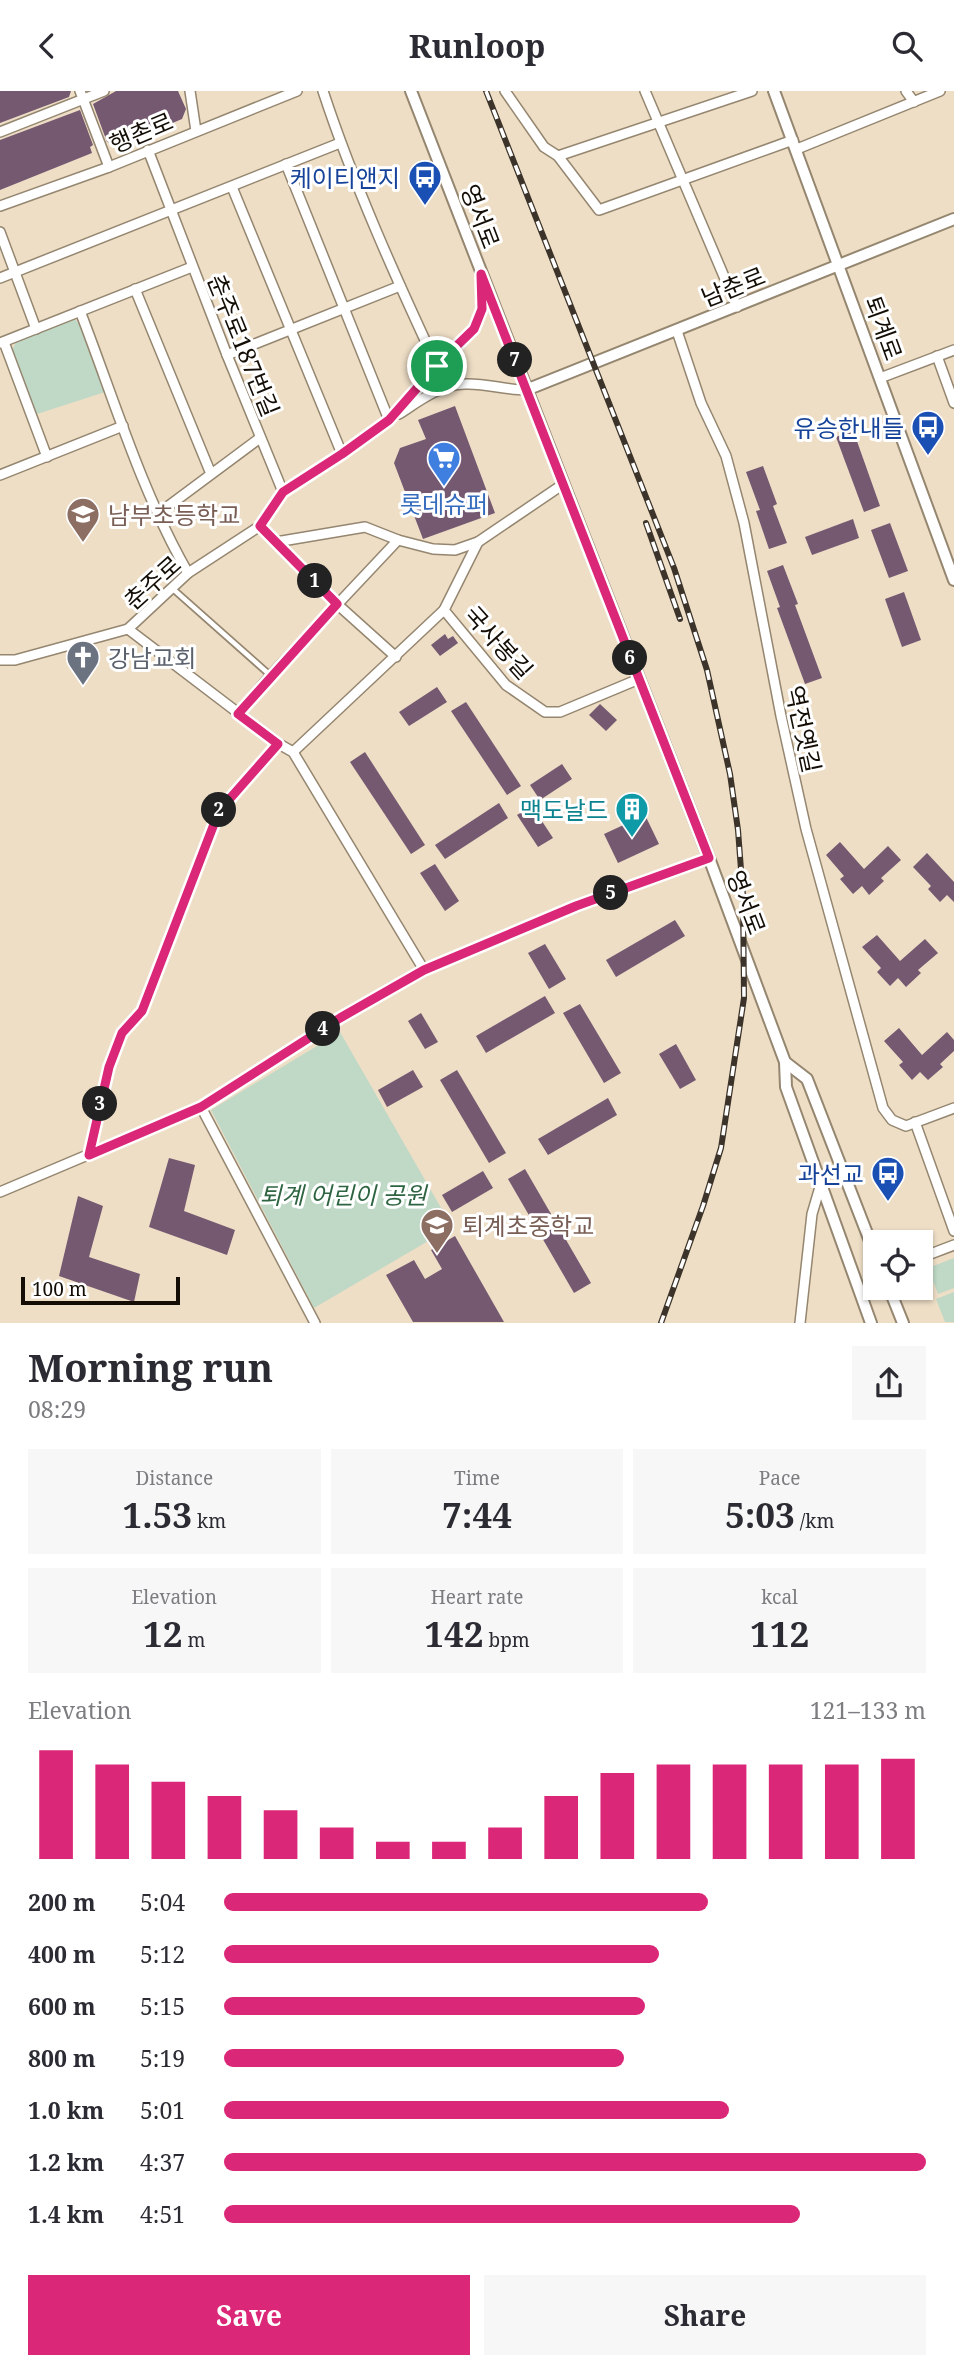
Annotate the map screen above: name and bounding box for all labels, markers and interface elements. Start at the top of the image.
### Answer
text: Runloop [409,24,545,67]
icon: back [28,27,66,65]
icon: search [888,27,926,65]
street label: 행촌로 [104,104,178,160]
bus stop icon: 케이티앤지 [406,158,444,207]
place label: 케이티앤지 [290,161,400,194]
street label: 영서로 [454,179,508,253]
street label: 남춘로 [696,258,770,314]
street label: 춘주로187번길 [200,269,288,421]
street label: 퇴계로 [857,291,911,365]
pin [407,336,467,396]
pin: 7 [498,343,532,377]
text: 7 [509,346,520,372]
icon: arrive [418,347,456,385]
bus stop icon: 유승한내들 [909,408,947,457]
place label: 유승한내들 [794,411,904,444]
supermarket icon: 롯데슈퍼 [425,439,463,488]
place label: 롯데슈퍼 [400,487,488,520]
school or university icon: 남부초등학교 [64,495,102,544]
place label: 남부초등학교 [108,498,240,531]
street label: 춘주로 [116,548,188,616]
pin: 1 [298,563,332,599]
text: 1 [309,567,320,593]
street label: 국사봉길 [457,598,541,686]
church icon: 강남교회 [64,638,102,687]
place label: 강남교회 [108,641,196,674]
pin: 6 [612,641,648,675]
text: 6 [624,644,635,670]
street label: 역전옛길 [779,682,829,776]
building icon: 맥도날드 [613,790,651,839]
pin: 2 [202,793,236,827]
place label: 맥도날드 [520,793,608,826]
text: 2 [213,796,224,822]
street label: 영서로 [720,865,774,939]
pin: 5 [594,875,628,911]
text: 5 [605,879,616,905]
pin: 4 [306,1011,340,1047]
text: 4 [317,1015,328,1041]
pin: 3 [82,1087,118,1121]
text: 3 [94,1090,105,1116]
bus stop icon: 과선교 [869,1154,907,1203]
place label: 과선교 [798,1157,864,1190]
park label: 퇴계 어린이 공원 [259,1178,428,1211]
school or university icon: 퇴계초중학교 [418,1206,456,1255]
place label: 퇴계초중학교 [462,1209,594,1242]
map controls [863,1230,933,1300]
button: locate [863,1230,933,1300]
scale bar [21,1273,180,1305]
text: 100 m [32,1276,87,1302]
text: Morning run [28,1341,273,1393]
button: share [852,1346,926,1420]
text: 08:29 [28,1393,86,1425]
text: Distance [136,1465,213,1491]
text: Time [454,1465,500,1491]
text: Pace [759,1465,801,1491]
text: 1.53 [123,1491,192,1538]
text: 7:44 [442,1491,512,1538]
text: 5:03 [725,1491,795,1538]
text: km [192,1508,226,1534]
text: /km [795,1508,834,1534]
text: Elevation [132,1584,217,1610]
text: Heart rate [431,1584,523,1610]
text: kcal [761,1584,798,1610]
text: 12 [143,1610,183,1657]
text: 142 [424,1610,484,1657]
text: 112 [750,1610,809,1657]
text: m [183,1627,206,1653]
text: bpm [484,1627,530,1653]
text: Elevation [28,1694,132,1726]
text: 121–133 m [810,1694,926,1726]
text: 200 m [28,1886,96,1918]
text: 5:04 [140,1886,185,1918]
text: 400 m [28,1938,96,1970]
text: 5:12 [140,1938,185,1970]
text: 600 m [28,1990,96,2022]
text: 5:15 [140,1990,185,2022]
text: 800 m [28,2042,96,2074]
text: 5:19 [140,2042,185,2074]
text: 1.0 km [28,2094,104,2126]
text: 5:01 [140,2094,185,2126]
text: 1.2 km [28,2146,104,2178]
text: 4:37 [140,2146,185,2178]
text: 1.4 km [28,2198,104,2230]
text: 4:51 [140,2198,185,2230]
button: Save [28,2275,470,2355]
button: Share [484,2275,926,2355]

